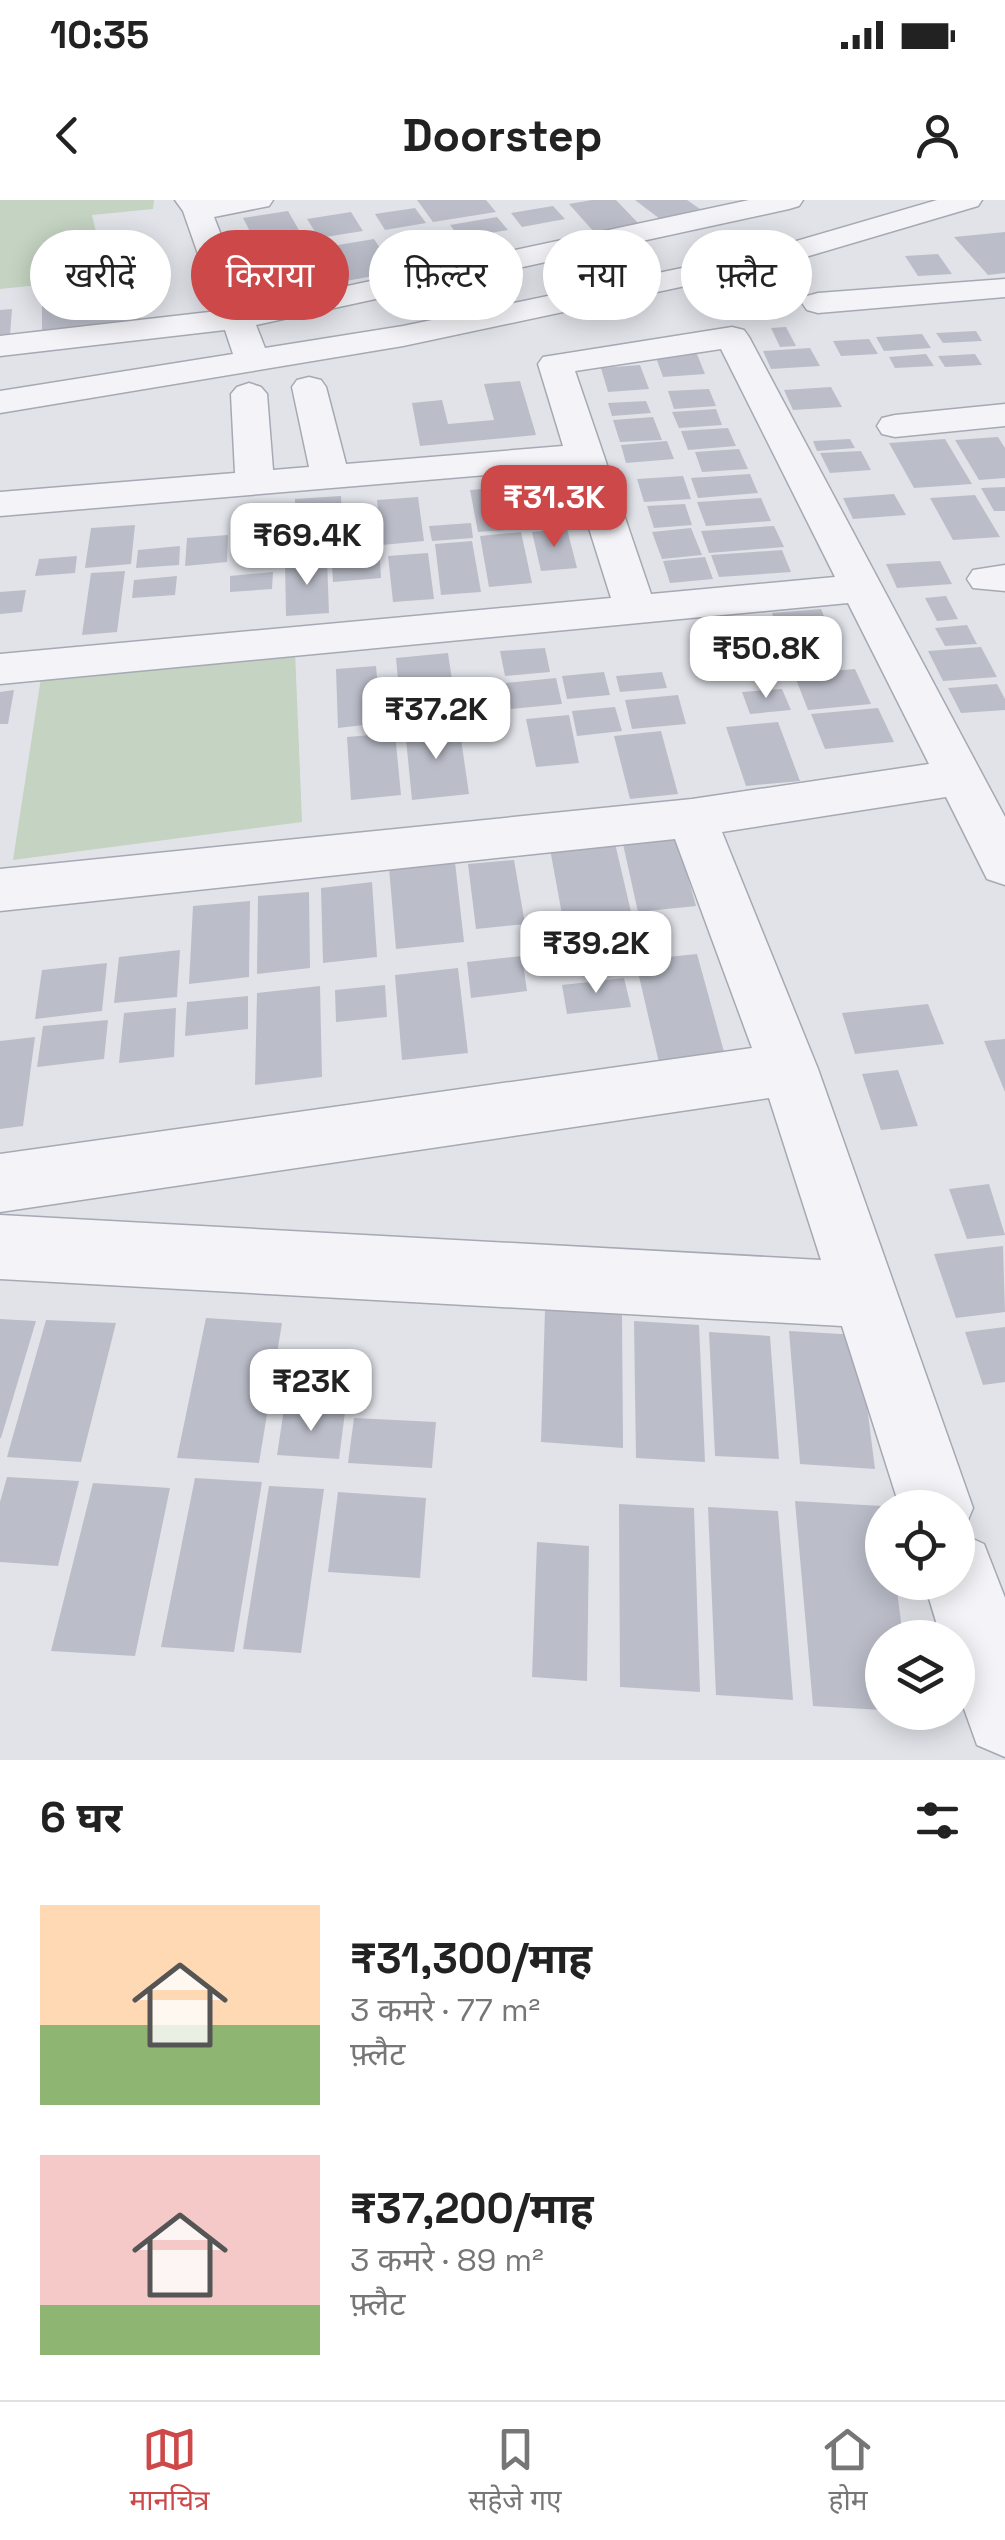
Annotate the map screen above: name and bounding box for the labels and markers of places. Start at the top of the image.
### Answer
pin: ₹31.3K [473,465,635,550]
pin: ₹69.4K [226,503,388,588]
pin: ₹50.8K [685,616,847,701]
pin: ₹37.2K [355,677,517,762]
pin: ₹39.2K [515,911,677,996]
pin: ₹23K [252,1349,370,1434]

